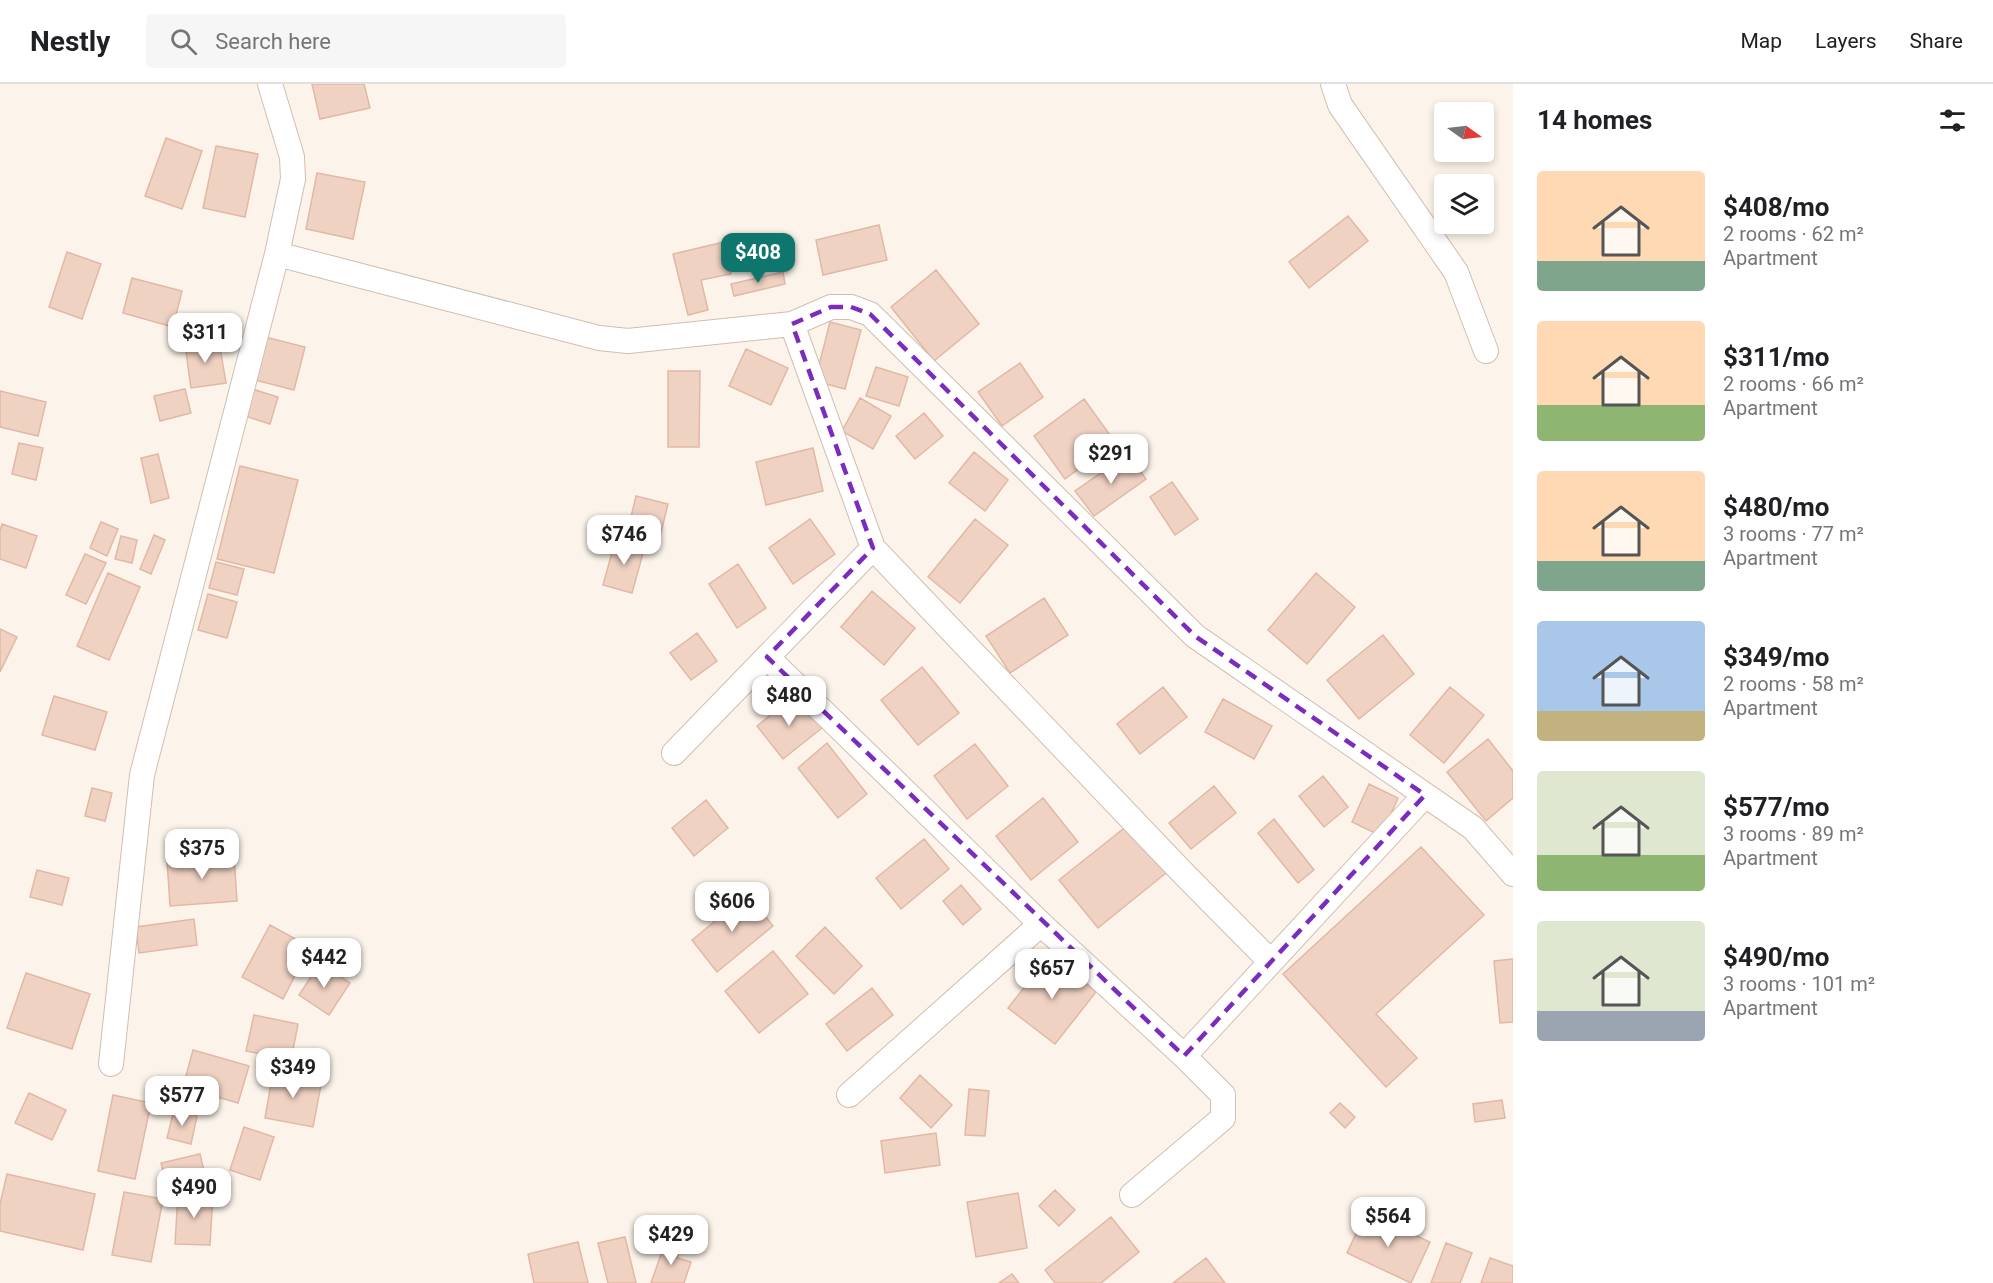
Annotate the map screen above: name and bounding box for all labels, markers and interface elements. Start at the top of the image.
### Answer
search box [146,14,566,68]
text: Nestly [30,25,110,58]
icon: search [167,25,200,58]
text: Search here [215,29,331,54]
text: Map [1740,29,1782,53]
text: Layers [1815,29,1876,53]
text: Share [1909,29,1963,53]
north arrow [1434,102,1494,162]
map controls [1434,102,1494,234]
icon: filters [1936,104,1969,137]
text: 14 homes [1537,105,1652,135]
button: layers [1434,174,1494,234]
text: $408/mo [1723,192,1830,222]
icon: home [1585,195,1657,267]
text: 2 rooms · 62 m² [1723,222,1864,246]
pin: $408 [722,233,794,284]
text: $408 [735,240,781,264]
text: Apartment [1723,246,1818,270]
pin: $311 [169,313,241,364]
text: $311 [182,320,228,344]
text: $311/mo [1723,342,1830,372]
icon: home [1585,345,1657,417]
text: 2 rooms · 66 m² [1723,372,1864,396]
text: Apartment [1723,396,1818,420]
pin: $291 [1075,434,1147,485]
text: $291 [1088,441,1134,465]
text: $480/mo [1723,492,1830,522]
icon: home [1585,495,1657,567]
pin: $746 [588,515,660,566]
text: $746 [601,522,647,546]
text: 3 rooms · 77 m² [1723,522,1864,546]
text: Apartment [1723,546,1818,570]
text: $349/mo [1723,642,1830,672]
icon: home [1585,645,1657,717]
text: 2 rooms · 58 m² [1723,672,1864,696]
pin: $480 [753,676,825,727]
text: $480 [766,683,812,707]
text: Apartment [1723,696,1818,720]
text: $577/mo [1723,792,1830,822]
icon: home [1585,795,1657,867]
text: 3 rooms · 89 m² [1723,822,1864,846]
pin: $375 [166,829,238,880]
text: $375 [179,836,225,860]
text: Apartment [1723,846,1818,870]
pin: $606 [696,882,768,933]
text: $606 [709,889,755,913]
pin: $442 [288,938,360,989]
text: $490/mo [1723,942,1830,972]
text: $442 [301,945,347,969]
icon: home [1585,945,1657,1017]
pin: $657 [1016,949,1088,1000]
text: $657 [1029,956,1075,980]
text: 3 rooms · 101 m² [1723,972,1875,996]
text: Apartment [1723,996,1818,1020]
pin: $349 [257,1048,329,1099]
text: $349 [270,1055,316,1079]
pin: $577 [146,1076,218,1127]
text: $577 [159,1083,205,1107]
pin: $490 [158,1168,230,1219]
text: $490 [171,1175,217,1199]
pin: $564 [1352,1197,1424,1248]
text: $564 [1365,1204,1411,1228]
pin: $429 [635,1215,707,1266]
text: $429 [648,1222,694,1246]

